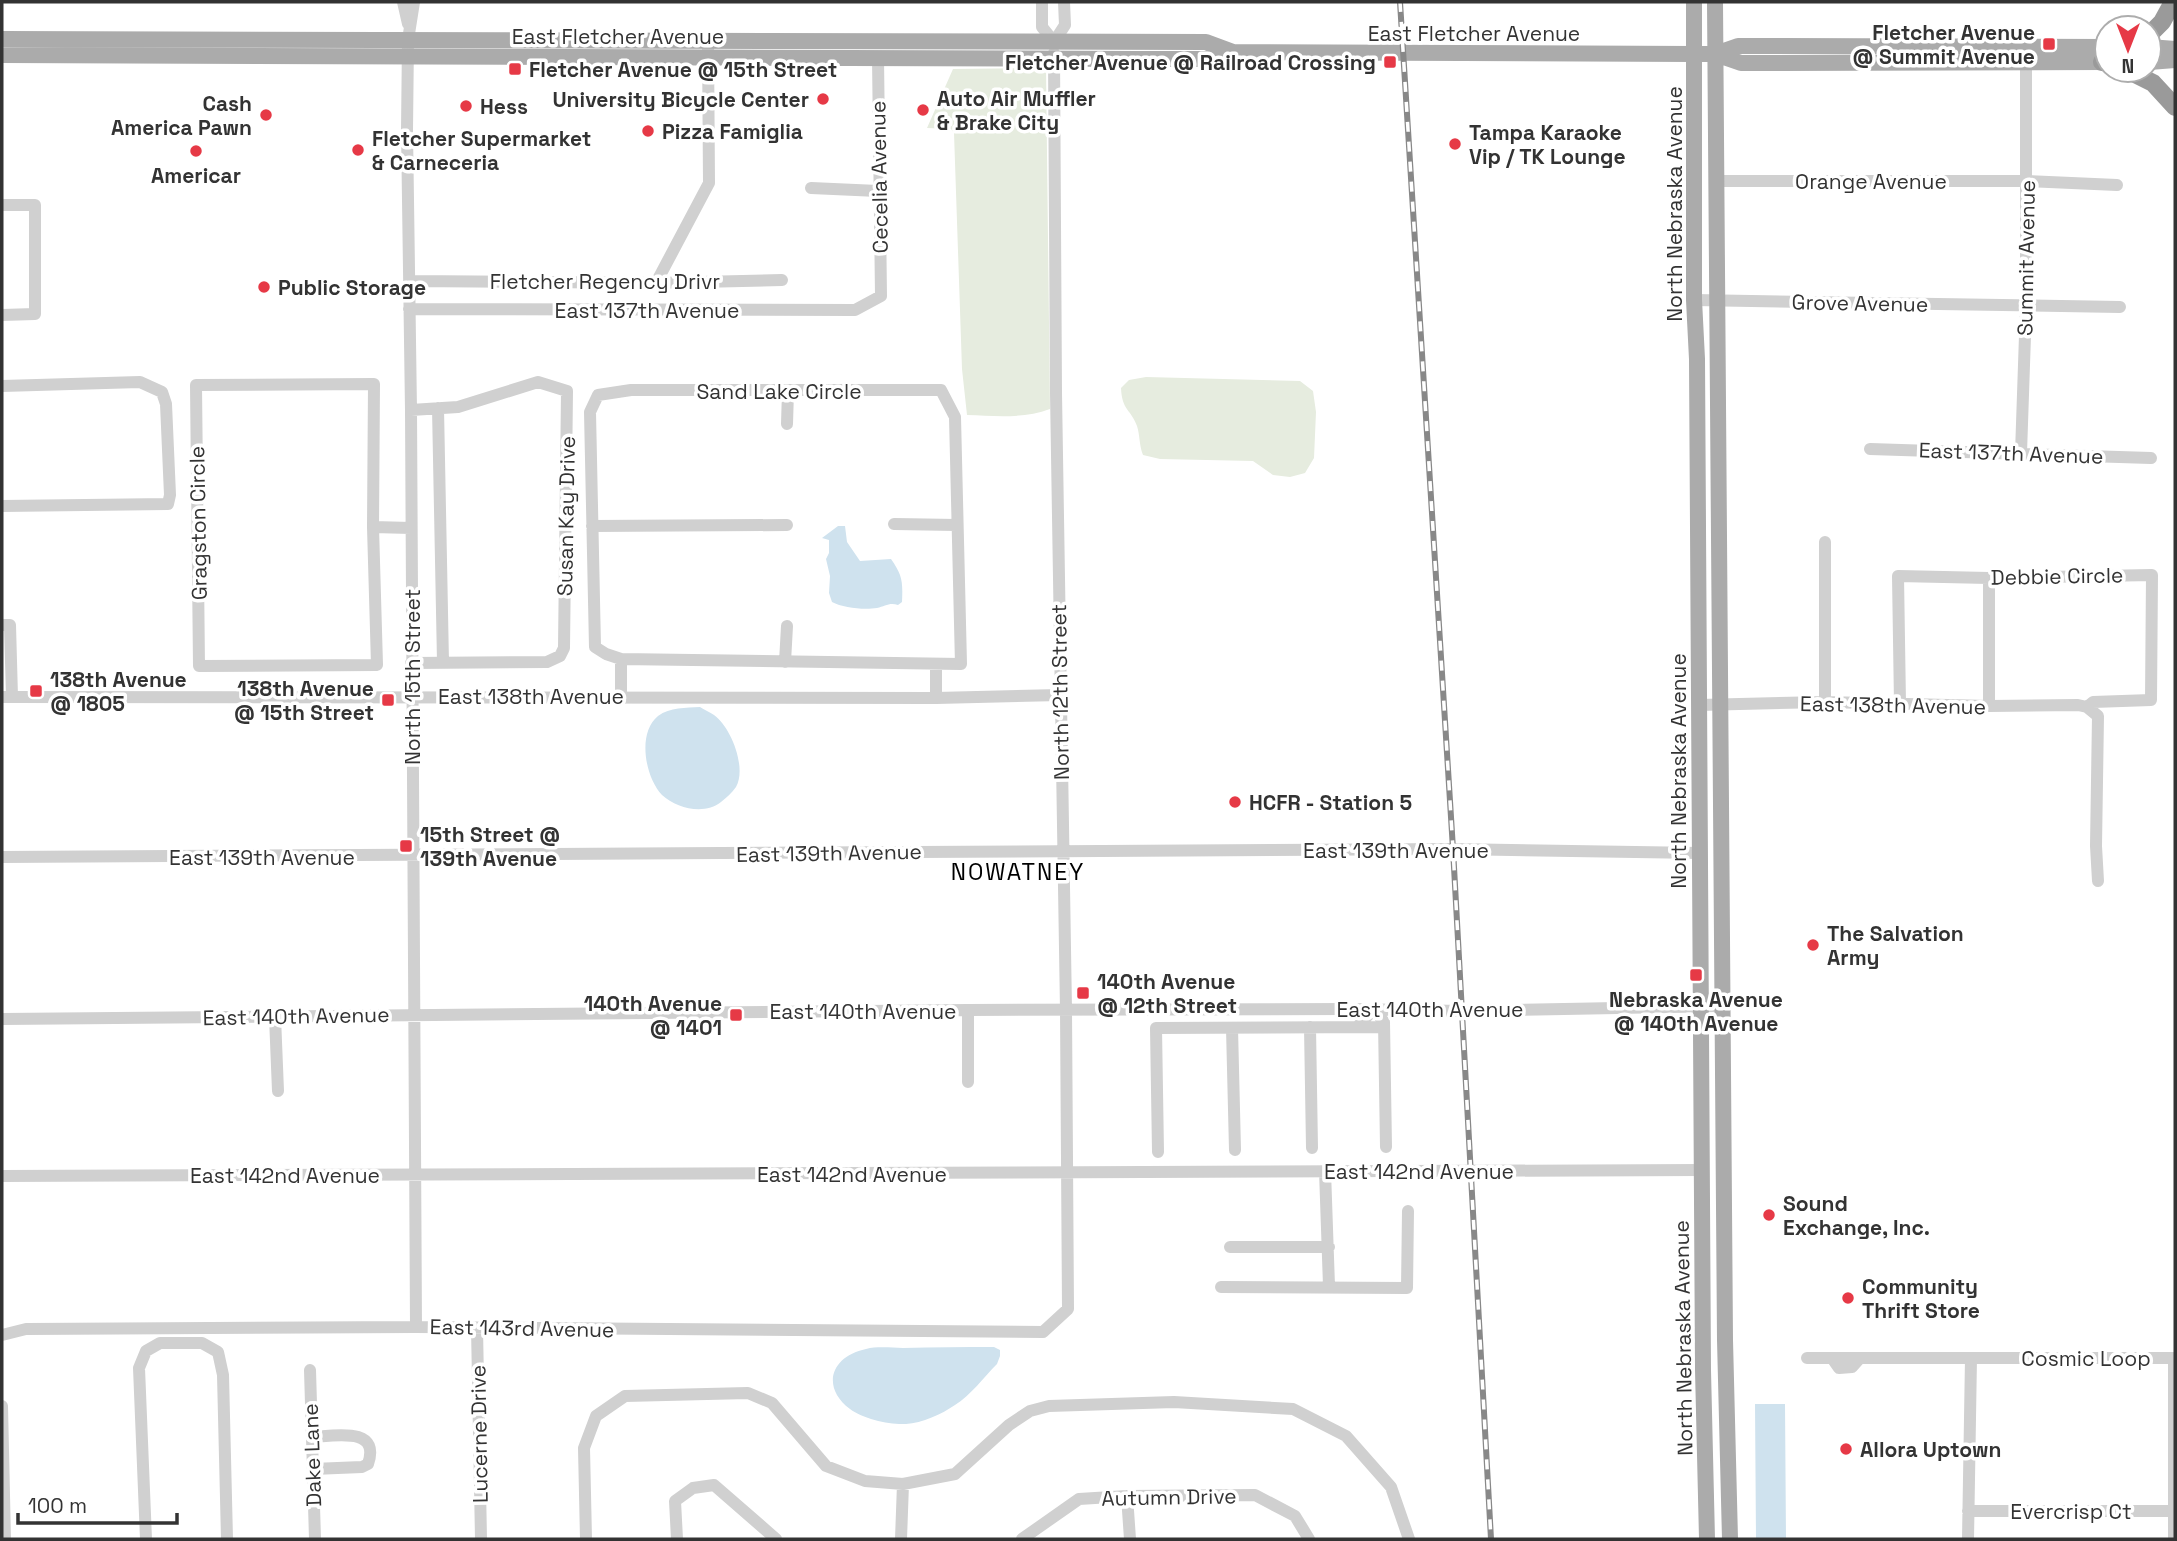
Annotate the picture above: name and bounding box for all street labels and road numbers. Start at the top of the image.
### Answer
street label: East Fletcher Avenue [1368,20,1580,47]
street label: East Fletcher Avenue [512,23,724,50]
street label: North Nebraska Avenue [1661,86,1688,322]
street label: Cecelia Avenue [864,100,894,254]
street label: Orange Avenue [1795,168,1947,195]
street label: Summit Avenue [2011,180,2041,336]
street label: Fletcher Regency Drivr [490,268,720,295]
street label: Grove Avenue [1791,288,1929,318]
street label: East 137th Avenue [555,297,739,324]
street label: Sand Lake Circle [696,378,862,405]
street label: Susan Kay Drive [551,436,581,596]
street label: East 137th Avenue [1918,436,2104,470]
street label: Gragston Circle [183,446,213,600]
street label: Debbie Circle [1990,561,2124,591]
street label: North 15th Street [399,589,426,765]
street label: North 12th Street [1045,604,1075,780]
street label: North Nebraska Avenue [1665,653,1692,889]
street label: East 138th Avenue [438,683,624,710]
street label: East 138th Avenue [1800,690,1986,720]
street label: East 139th Avenue [1303,837,1489,864]
street label: East 139th Avenue [736,838,922,868]
street label: East 139th Avenue [169,844,355,871]
street label: East 140th Avenue [1337,996,1523,1023]
street label: East 140th Avenue [770,998,956,1025]
street label: East 140th Avenue [202,1001,390,1031]
street label: East 142nd Avenue [1324,1158,1514,1185]
street label: East 142nd Avenue [757,1161,947,1188]
street label: East 142nd Avenue [190,1162,380,1189]
street label: North Nebraska Avenue [1667,1220,1699,1456]
street label: East 143rd Avenue [429,1313,615,1343]
street label: Cosmic Loop [2021,1345,2151,1372]
street label: Lucerne Drive [464,1365,494,1503]
street label: Dake Lane [297,1403,327,1507]
street label: Autumn Drive [1101,1482,1237,1512]
street label: Evercrisp Ct [2010,1498,2132,1525]

